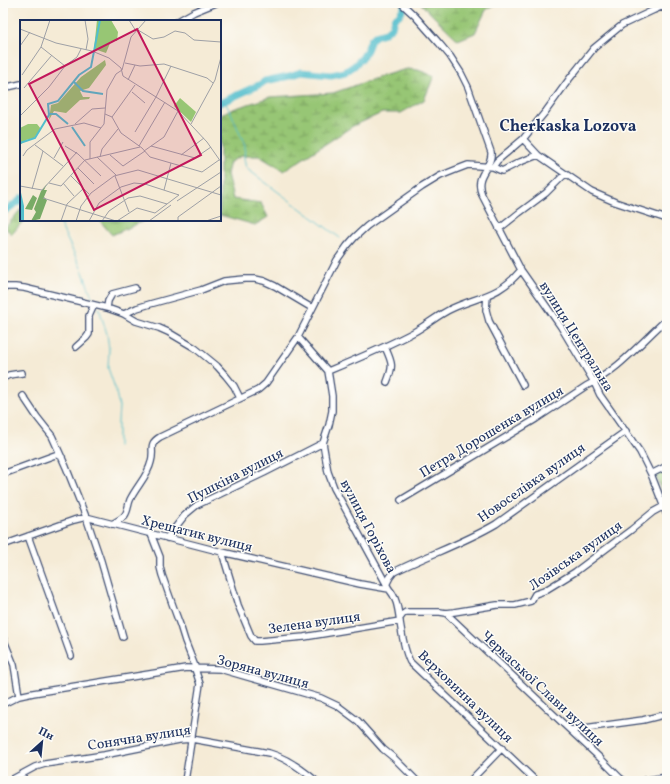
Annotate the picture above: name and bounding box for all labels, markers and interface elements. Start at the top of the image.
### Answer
inset map [20,20,221,221]
district label: Cherkaska Lozova [499,116,637,138]
street label: вулиця Центральна [534,278,617,396]
street label: Петра Дорошенка вулиця [416,382,567,483]
street label: Новоселівка вулиця [474,439,590,528]
street label: Пушкіна вулиця [185,444,287,509]
street label: вулиця Горіхова [335,476,400,577]
street label: Хрещатик вулиця [139,511,254,557]
street label: Лозівська вулиця [525,517,627,596]
street label: Зелена вулиця [267,608,362,639]
street label: Черкаської Слави вулиця [476,627,608,751]
street label: Верховинна вулиця [413,647,517,748]
street label: Зоряна вулиця [214,651,311,694]
street label: Сонячна вулиця [86,721,192,756]
north arrow [22,722,62,762]
text: Пн [35,724,56,745]

